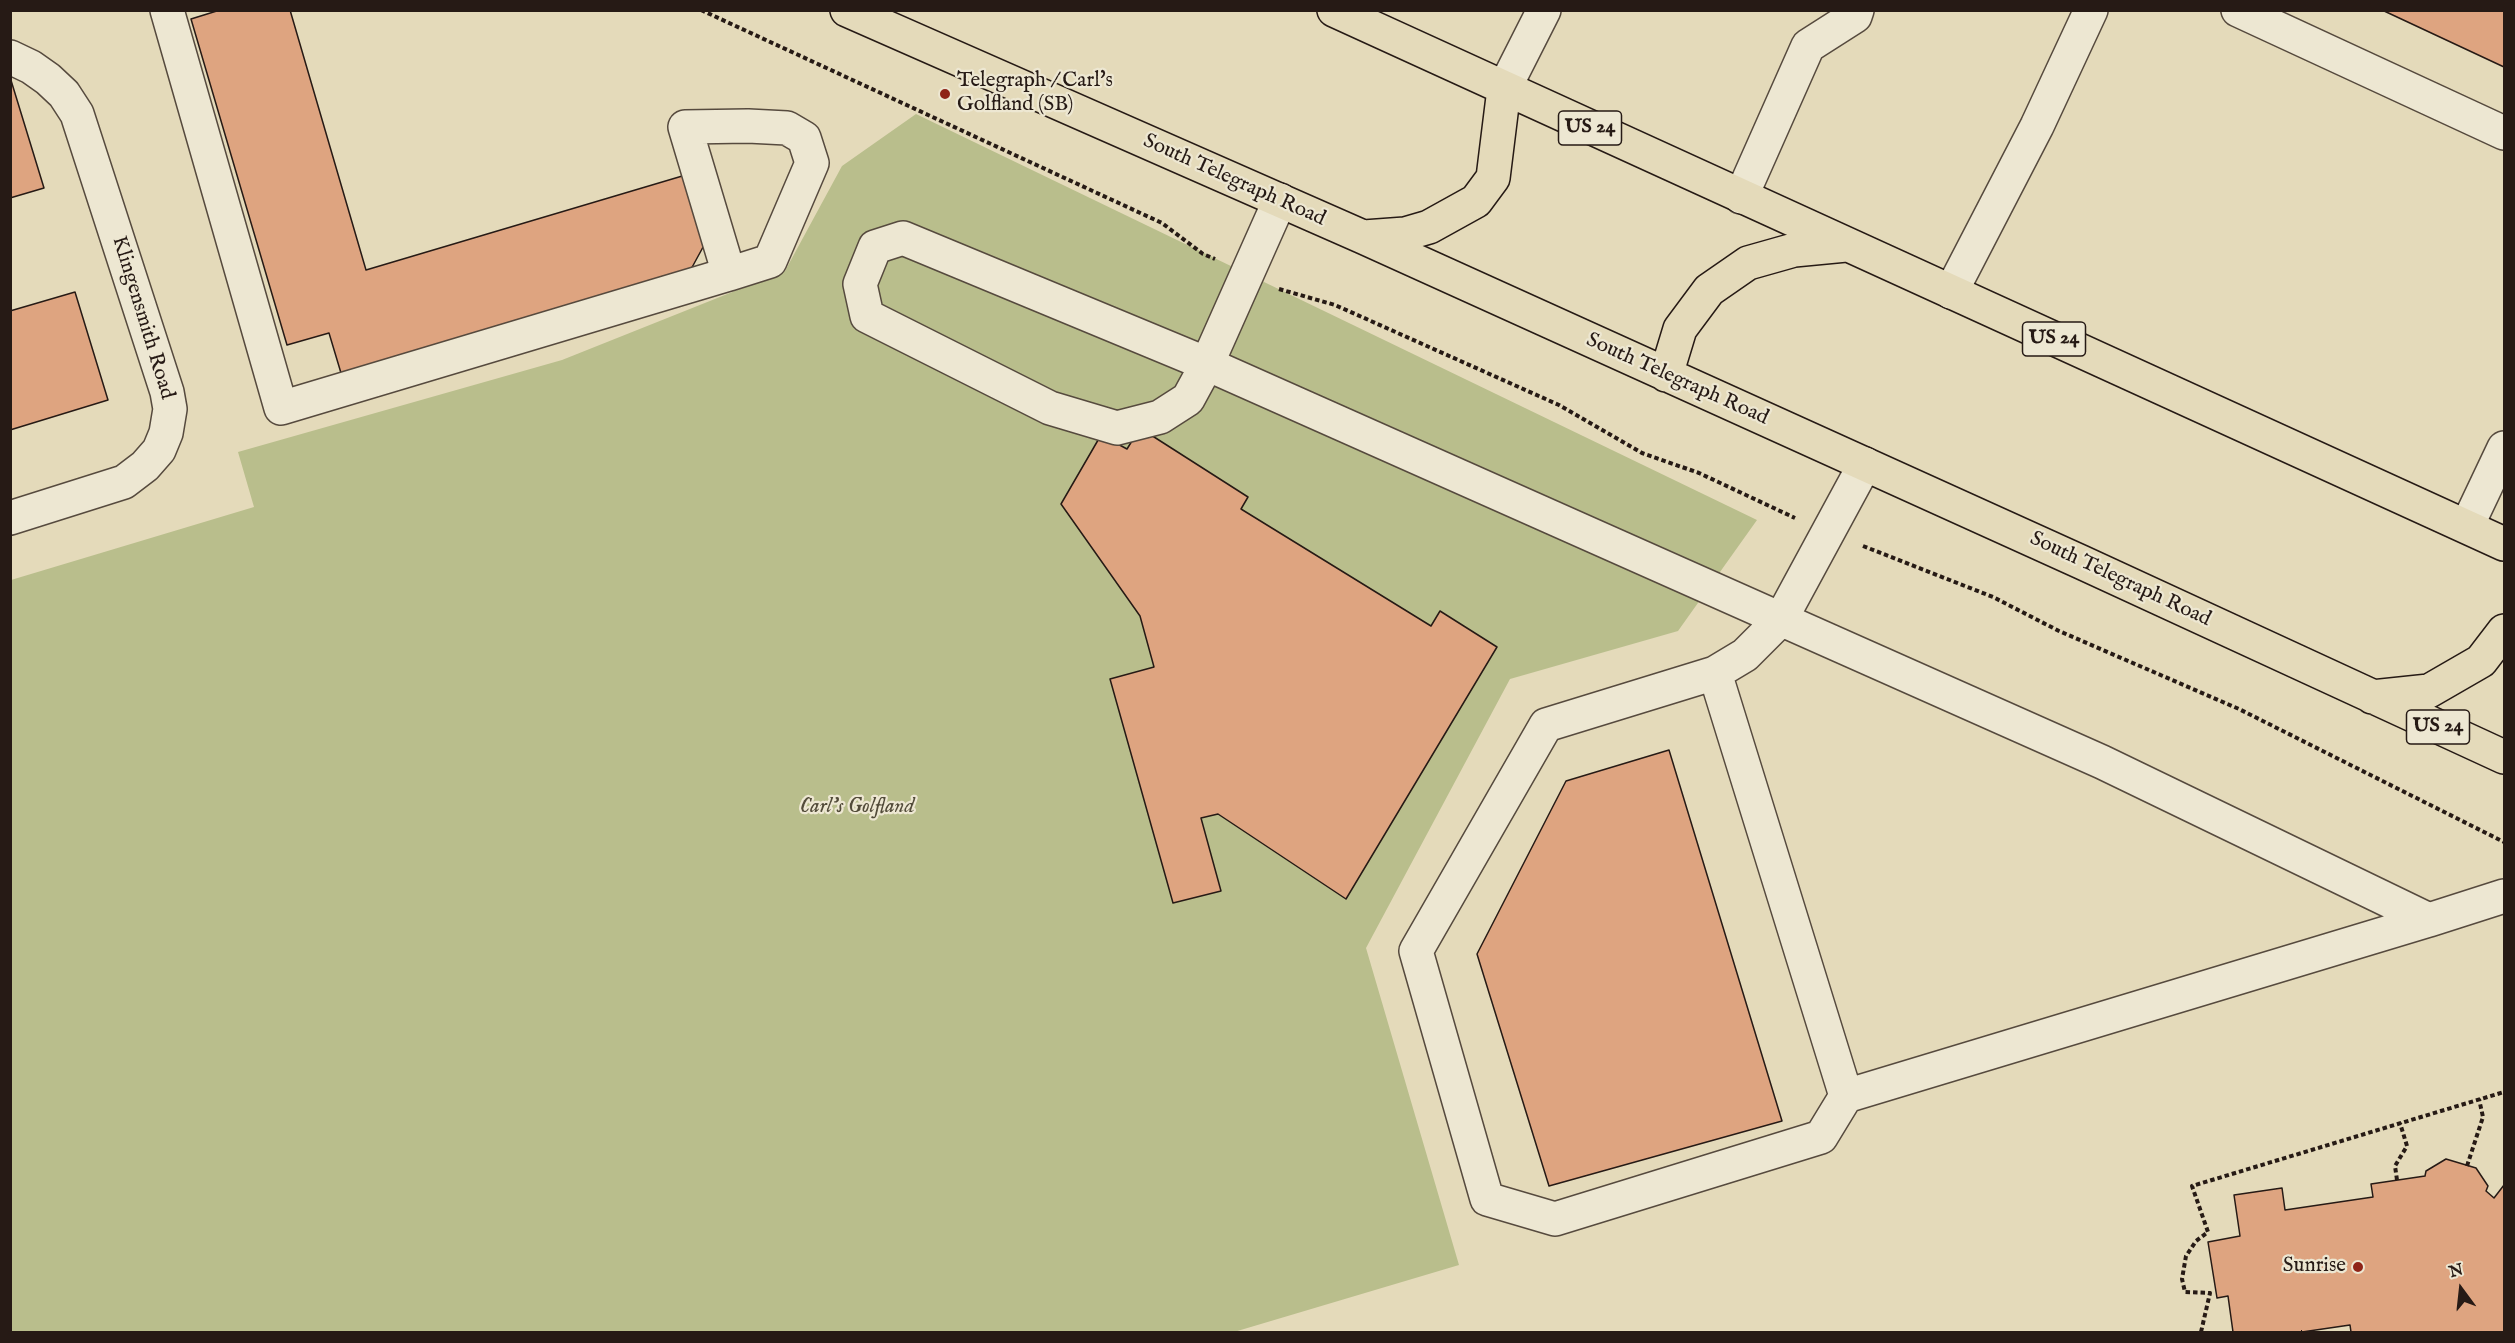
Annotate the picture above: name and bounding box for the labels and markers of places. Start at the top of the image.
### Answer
place label: Telegraph / Carl's Golfland (SB) [957,69,1113,119]
marker: Telegraph / Carl's Golfland (SB) [938,87,952,101]
place label: Sunrise [2283,1254,2346,1280]
marker: Sunrise [2351,1260,2365,1274]

